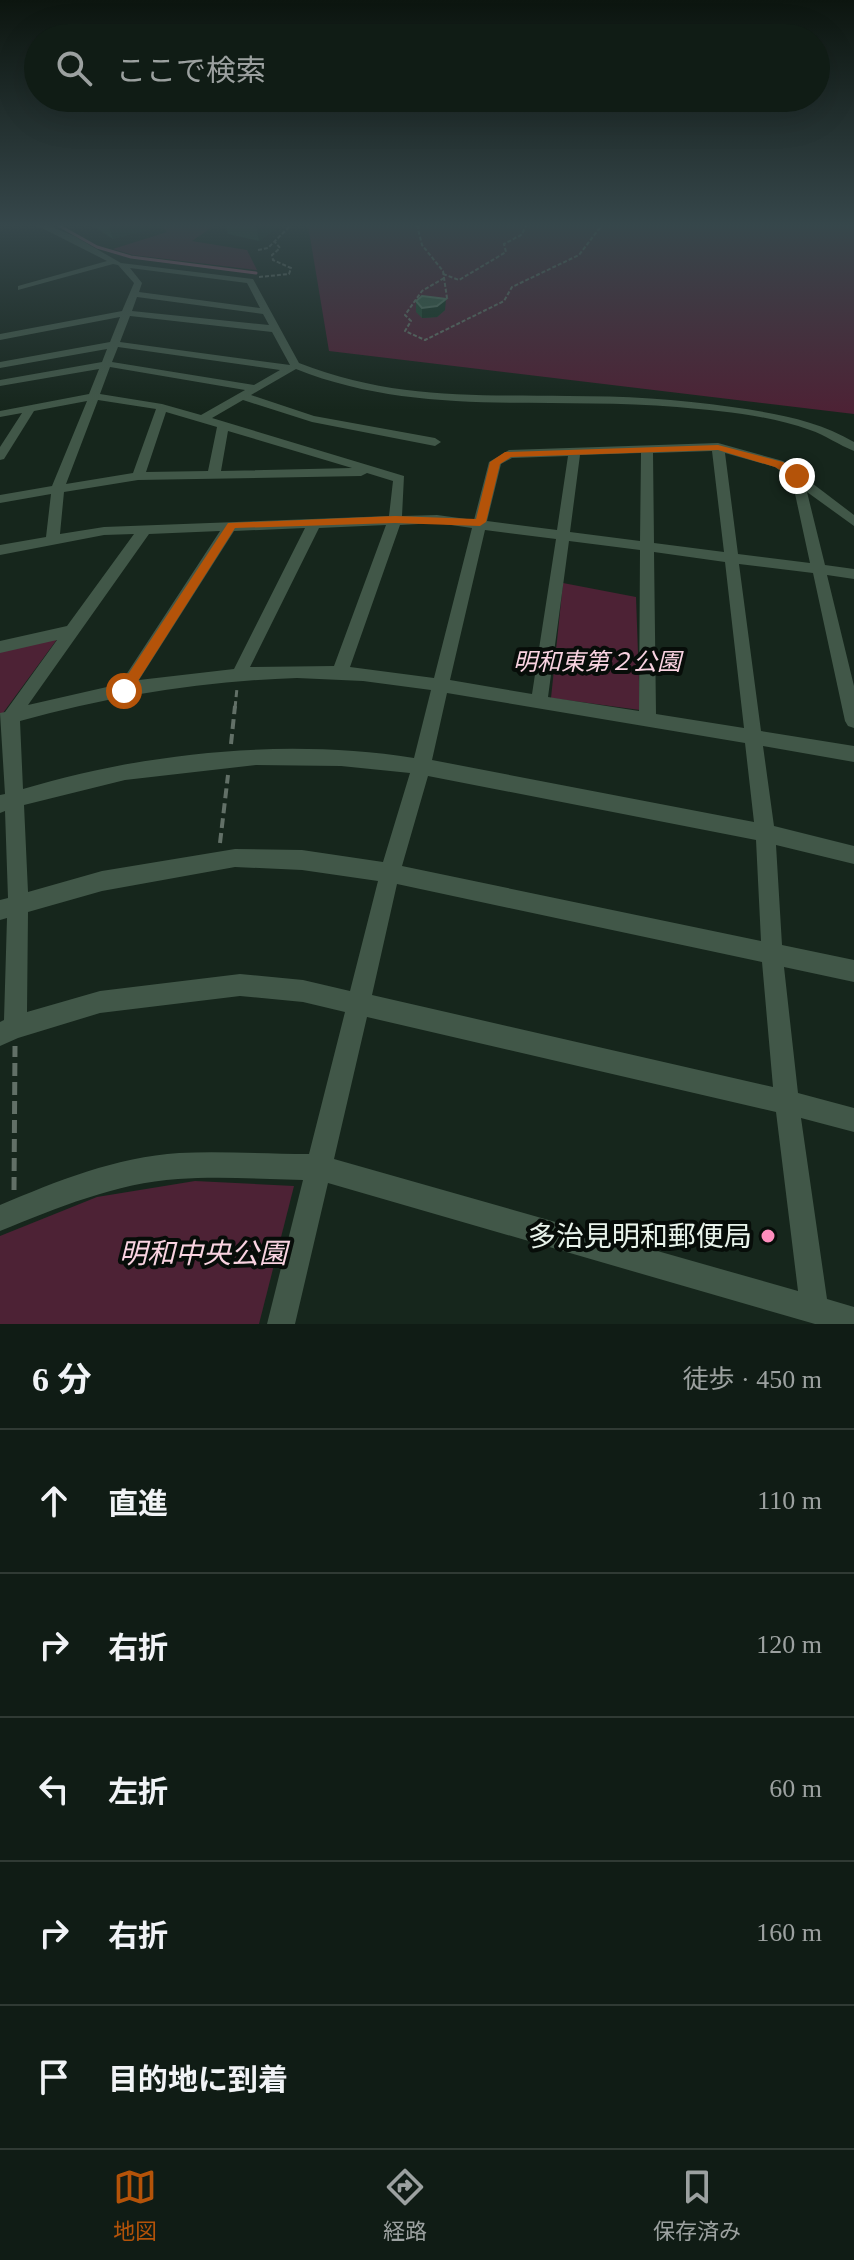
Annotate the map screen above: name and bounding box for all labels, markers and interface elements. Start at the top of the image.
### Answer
search box [24,24,830,112]
icon: search [52,46,96,90]
text: ここで検索 [116,54,266,87]
route end [779,458,815,494]
park label: 明和東第２公園 [513,649,684,675]
route start [106,673,142,709]
place label: 多治見明和郵便局 [528,1221,752,1252]
marker: 多治見明和郵便局 [759,1227,777,1245]
park label: 明和中央公園 [119,1238,291,1269]
text: 6 分 [32,1361,92,1398]
text: 徒歩 · 450 m [683,1365,822,1394]
icon: ahead [32,1479,76,1523]
text: 110 m [757,1486,822,1515]
text: 直進 [108,1487,168,1520]
icon: right [32,1623,76,1667]
text: 120 m [756,1630,822,1659]
text: 右折 [108,1631,168,1664]
icon: left [32,1767,76,1811]
text: 60 m [769,1774,822,1803]
text: 左折 [108,1775,168,1808]
icon: right [32,1911,76,1955]
text: 160 m [756,1918,822,1947]
text: 右折 [108,1919,168,1952]
icon: arrive [32,2055,76,2099]
text: 目的地に到着 [108,2063,288,2096]
tab: 地図 [113,2165,157,2245]
tab: 経路 [383,2165,427,2245]
tab: 保存済み [653,2165,741,2245]

